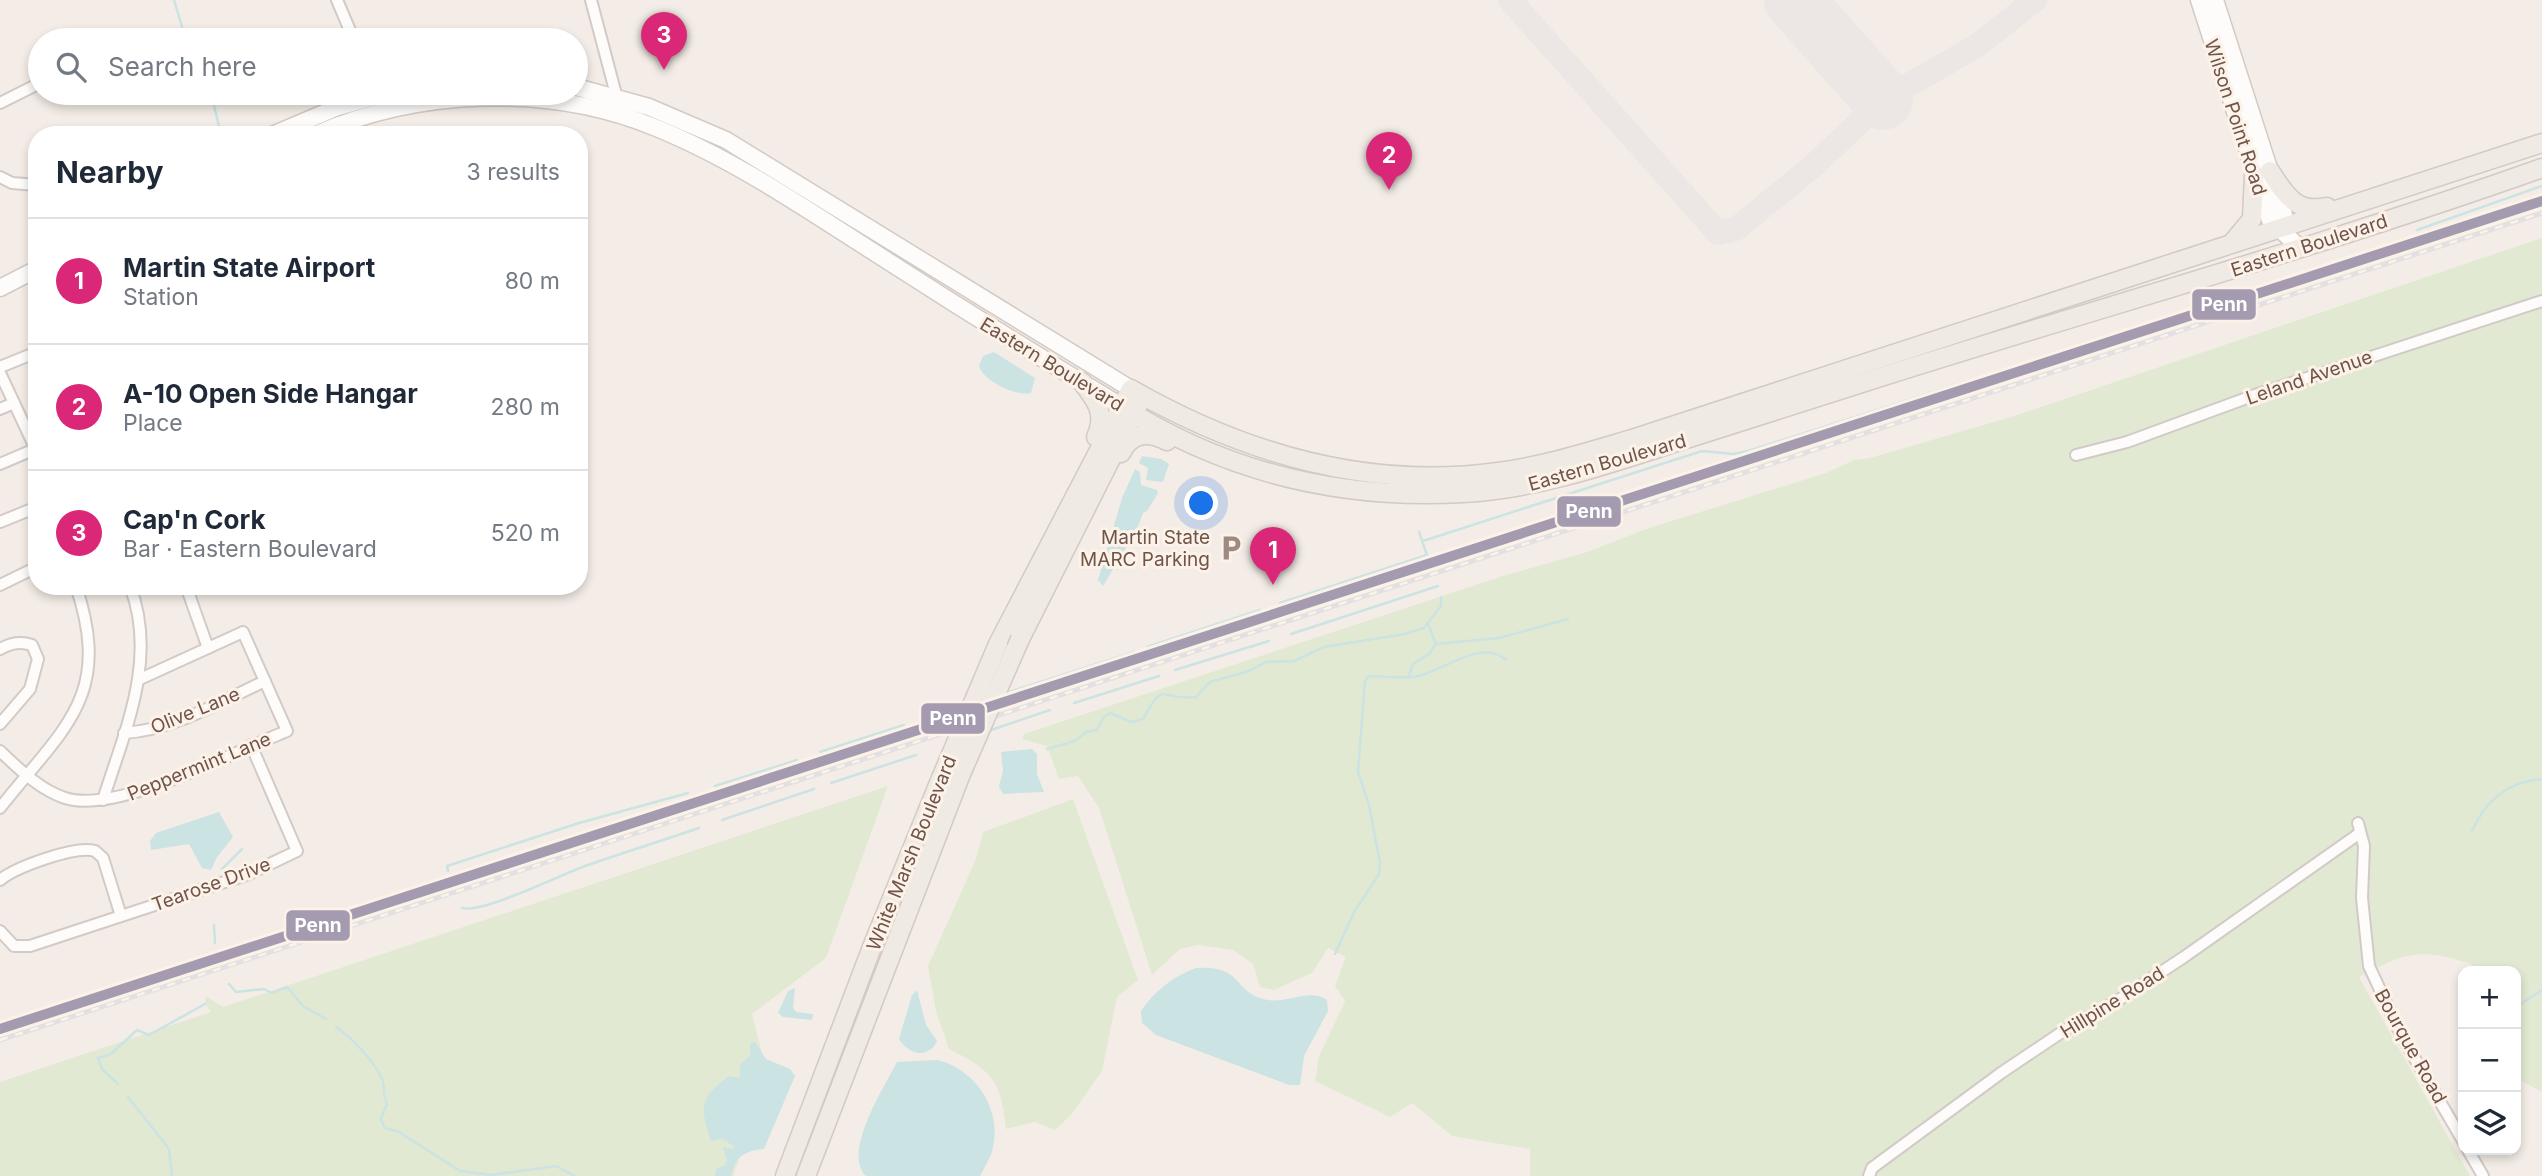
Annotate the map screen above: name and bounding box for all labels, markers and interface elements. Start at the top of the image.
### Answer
pin: 3 [641,12,687,70]
search box [28,28,588,105]
street label: Wilson Point Road [2199,36,2272,198]
icon: search [52,48,90,86]
text: Search here [108,51,257,82]
pin: 2 [1366,132,1412,190]
text: Nearby [56,154,164,190]
text: 3 results [467,158,560,186]
street label: Eastern Boulevard [2228,209,2390,282]
text: Martin State Airport [123,252,375,283]
text: 1 [74,267,84,295]
text: 80 m [505,267,560,295]
text: Station [123,283,199,311]
line badge: Penn [2191,288,2257,321]
text: Penn [2200,293,2248,316]
street label: Eastern Boulevard [976,313,1128,416]
street label: Leland Avenue [2243,345,2375,410]
text: A-10 Open Side Hangar [123,378,418,409]
text: 2 [72,393,86,421]
text: 280 m [491,393,560,421]
text: Place [123,409,183,437]
street label: Eastern Boulevard [1525,429,1689,496]
your location [1184,486,1218,520]
line badge: Penn [1556,495,1622,528]
text: Penn [1565,500,1613,523]
text: Cap'n Cork [123,504,266,535]
text: 3 [72,519,86,547]
text: 520 m [491,519,560,547]
place label: Martin State MARC Parking [1080,526,1210,571]
pin: 1 [1250,527,1296,585]
parking icon: Martin State MARC Parking [1216,533,1246,563]
text: Bar · Eastern Boulevard [123,535,377,563]
street label: Olive Lane [147,682,243,739]
line badge: Penn [920,702,986,735]
text: Penn [929,707,977,730]
street label: Peppermint Lane [124,727,274,806]
street label: White Marsh Boulevard [862,752,961,954]
street label: Tearose Drive [149,852,274,917]
line badge: Penn [285,909,351,942]
text: Penn [294,914,342,937]
street label: Hillpine Road [2056,962,2168,1043]
map controls [2458,966,2521,1155]
button: + [2458,966,2521,1029]
street label: Bourque Road [2370,985,2451,1107]
button: − [2458,1029,2521,1092]
button: layers [2458,1092,2521,1155]

